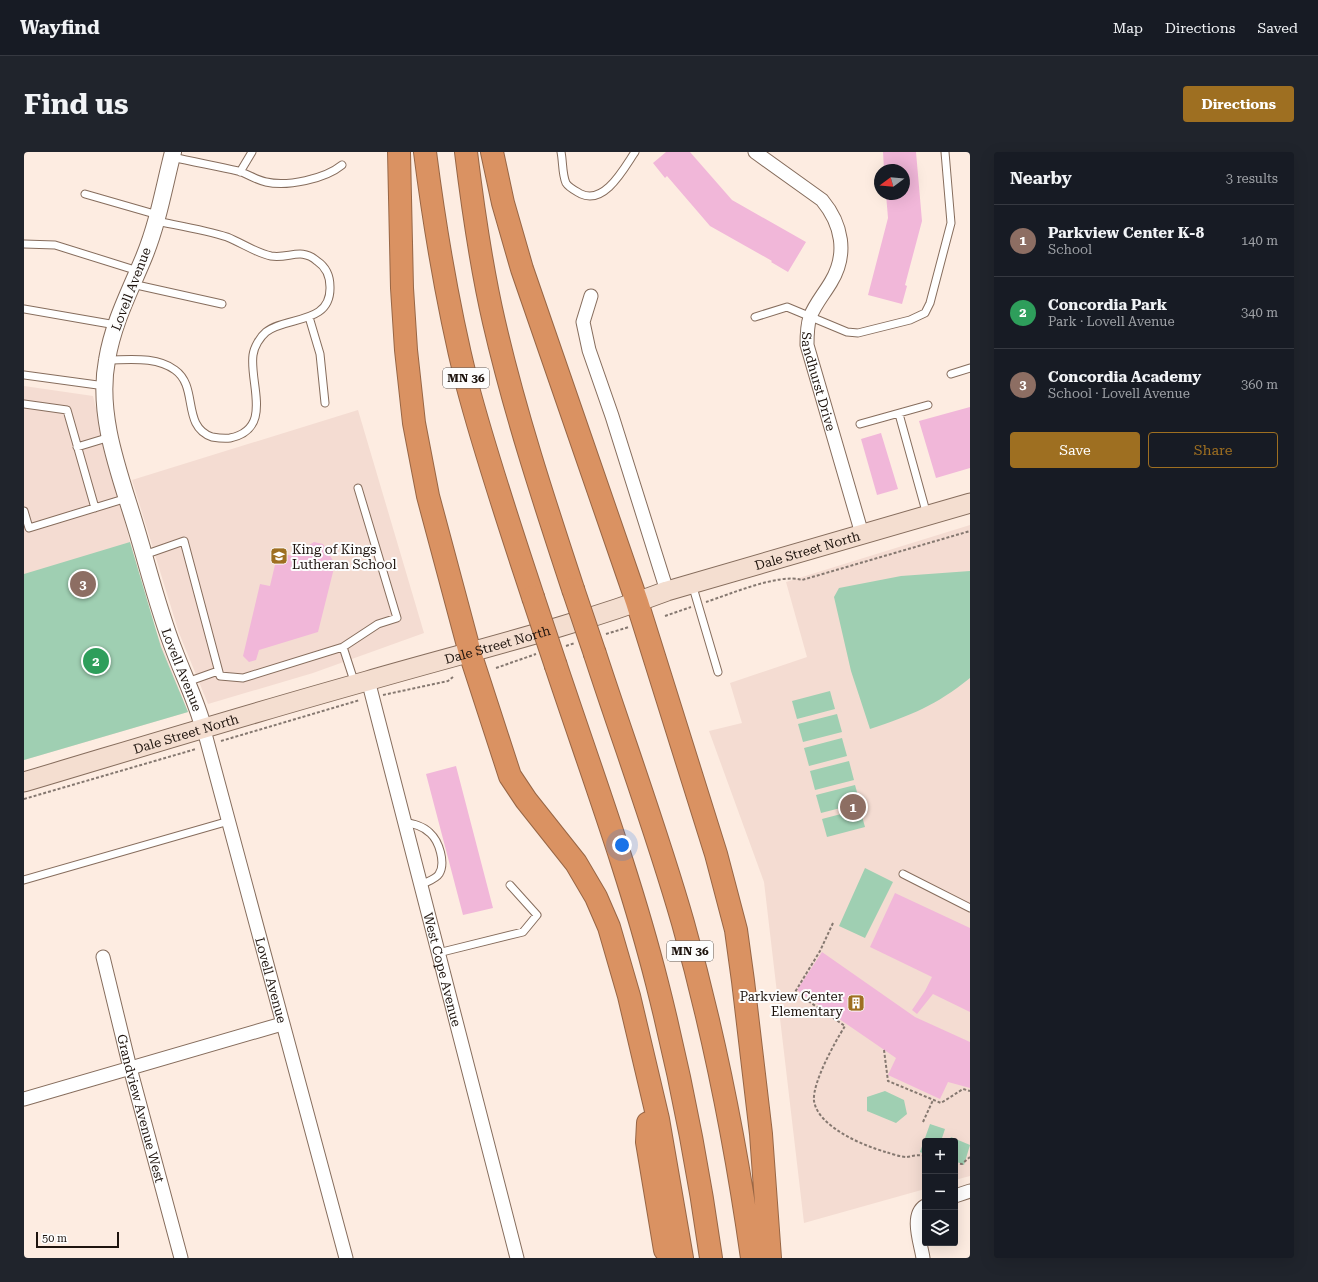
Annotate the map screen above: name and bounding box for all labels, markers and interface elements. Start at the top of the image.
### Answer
text: Wayfind [20,16,100,39]
text: Map [1113,20,1143,36]
text: Directions [1165,20,1235,36]
text: Saved [1257,20,1298,36]
button: Directions [1183,86,1294,122]
text: Find us [24,88,128,121]
north arrow [874,164,910,200]
text: Nearby [1010,168,1072,188]
text: 3 results [1226,171,1278,186]
text: Parkview Center K-8 [1048,224,1204,242]
text: 1 [1019,233,1027,248]
text: 140 m [1241,233,1278,248]
text: School [1048,242,1092,257]
street label: Lovell Avenue [108,245,154,333]
text: Concordia Park [1048,296,1167,314]
text: 2 [1019,305,1027,320]
text: 340 m [1241,305,1278,320]
text: Park · Lovell Avenue [1048,314,1175,329]
street label: Sandhurst Drive [799,332,839,433]
road number: MN 36 [443,368,489,388]
text: Concordia Academy [1048,368,1201,386]
text: 3 [1019,377,1027,392]
text: 360 m [1241,377,1278,392]
text: School · Lovell Avenue [1048,386,1190,401]
button: Save [1010,432,1140,468]
button: Share [1148,432,1278,468]
street label: Dale Street North [753,528,862,573]
place label: King of Kings Lutheran School [292,542,396,572]
school or university icon: King of Kings Lutheran School [269,546,289,566]
pin: 3 [70,569,96,599]
street label: Dale Street North [443,622,553,666]
street label: Lovell Avenue [159,626,205,713]
pin: 2 [83,646,109,676]
street label: Dale Street North [131,711,241,756]
pin: 1 [840,792,866,822]
your location [612,835,632,855]
street label: West Cope Avenue [421,911,465,1028]
street label: Lovell Avenue [253,936,290,1025]
road number: MN 36 [667,941,713,961]
place label: Parkview Center Elementary [740,989,844,1019]
building icon: Parkview Center Elementary [846,993,866,1013]
street label: Grandview Avenue West [115,1033,168,1184]
map controls [922,1138,958,1246]
button: + [922,1138,958,1174]
button: − [922,1174,958,1210]
button: layers [922,1210,958,1246]
scale bar [36,1230,119,1249]
text: 50 m [42,1232,67,1245]

